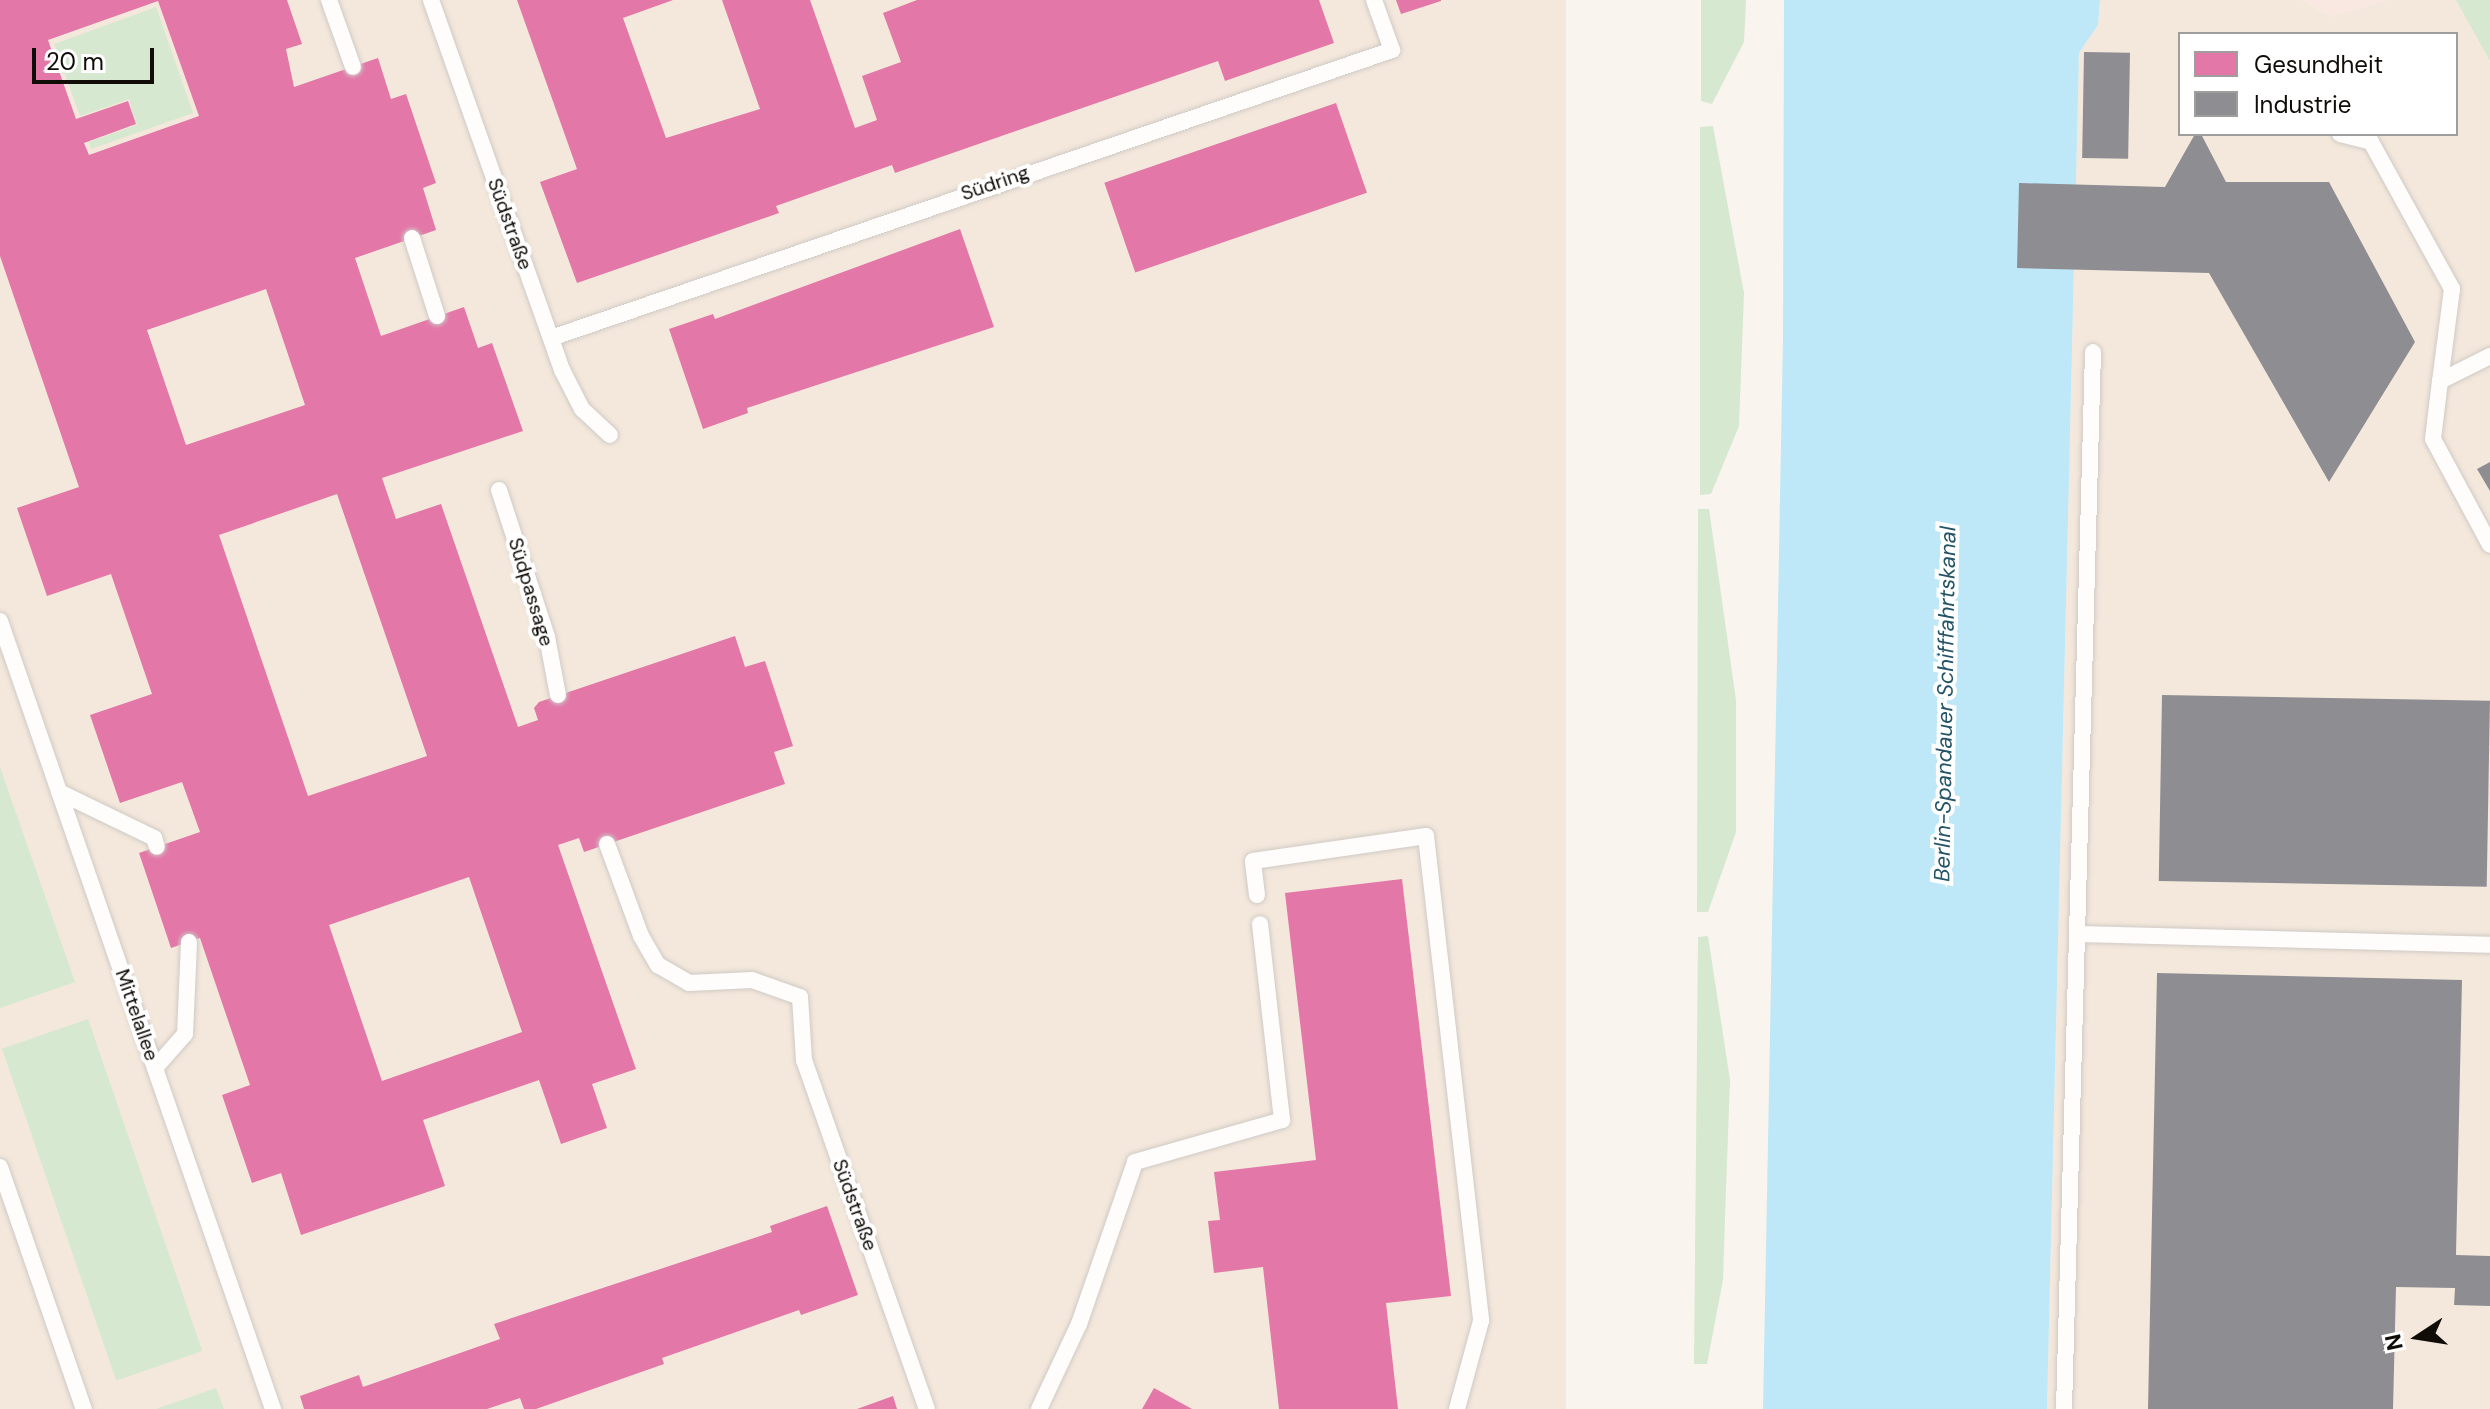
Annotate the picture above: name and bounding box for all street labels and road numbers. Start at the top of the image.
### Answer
street label: Südring [958,160,1032,206]
street label: Südstraße [482,175,538,273]
street label: Südpassage [503,535,559,649]
street label: Mittelallee [110,966,164,1064]
street label: Südstraße [827,1156,883,1254]

